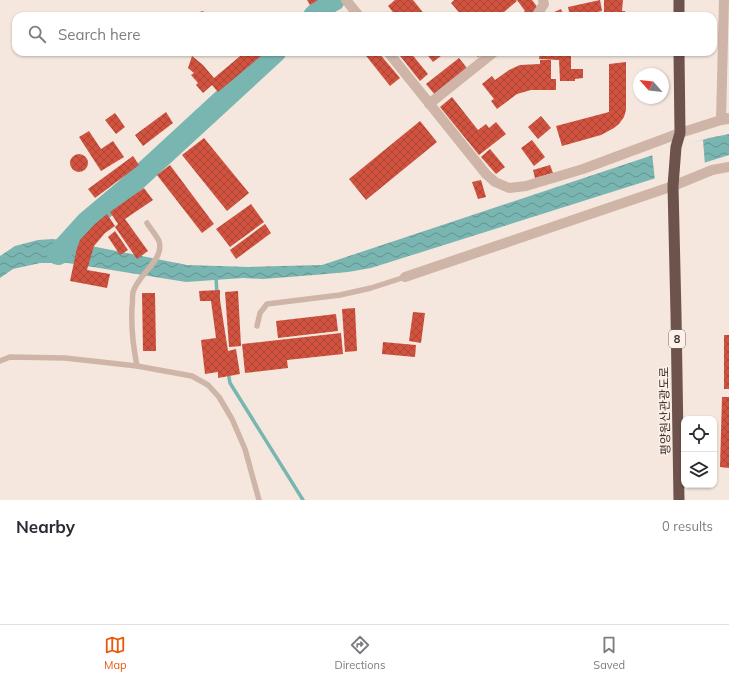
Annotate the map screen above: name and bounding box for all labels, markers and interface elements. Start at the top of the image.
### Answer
search box [12,12,717,56]
icon: search [26,23,48,45]
text: Search here [58,25,140,44]
north arrow [633,68,669,104]
road number: 8 [669,330,685,348]
street label: 평양원산관광도로 [656,367,673,455]
map controls [681,416,717,488]
button: locate [681,416,717,452]
button: layers [681,452,717,488]
text: Nearby [16,516,75,537]
text: 0 results [662,518,713,534]
tab: Map [104,634,127,672]
tab: Directions [335,634,385,672]
tab: Saved [593,634,625,672]

